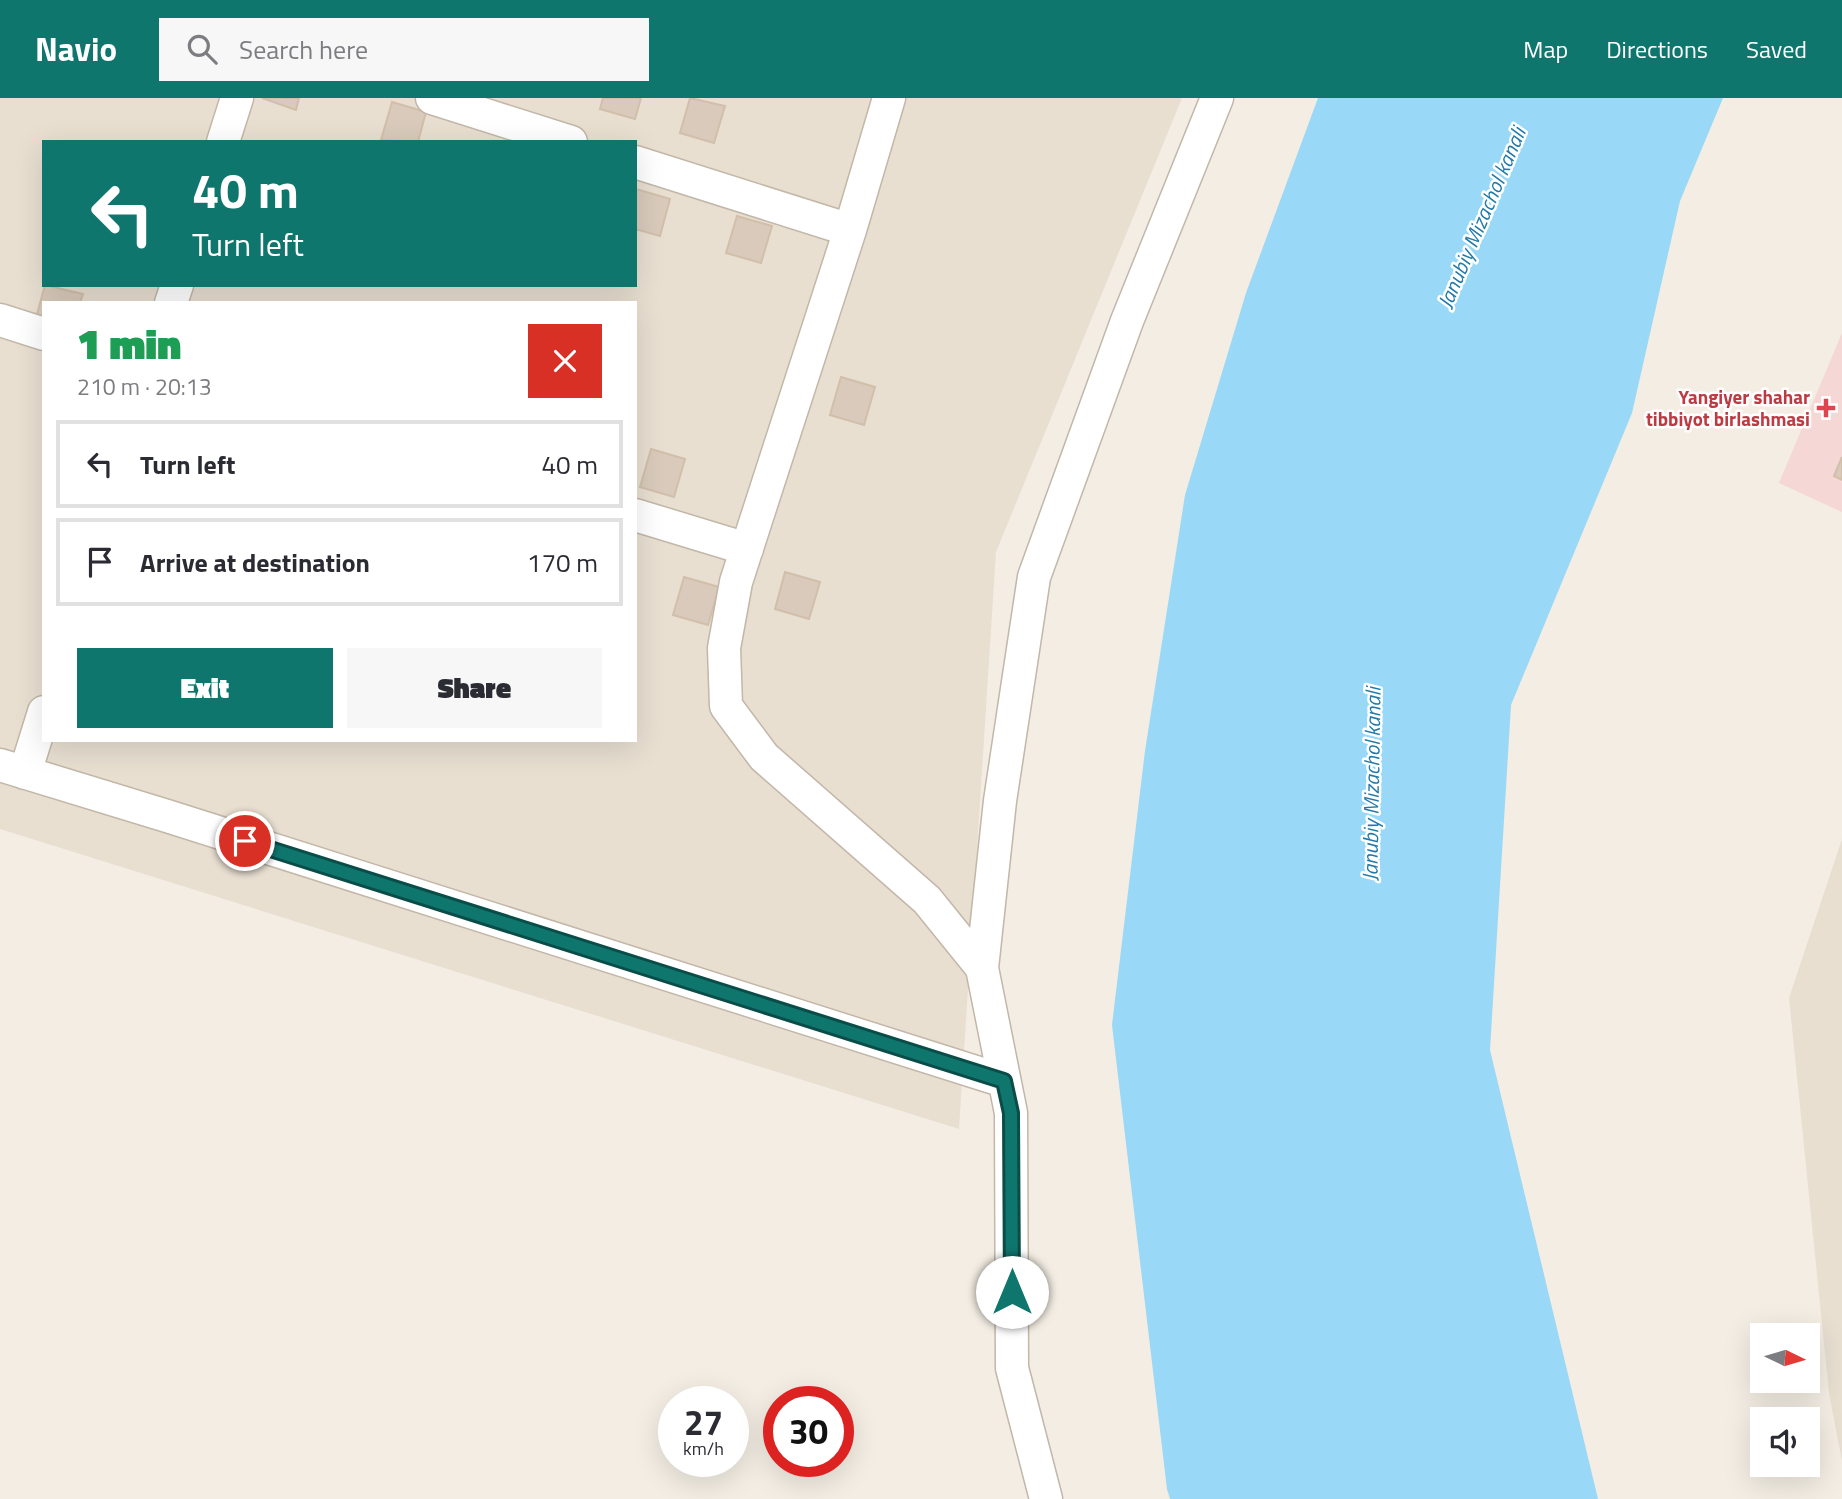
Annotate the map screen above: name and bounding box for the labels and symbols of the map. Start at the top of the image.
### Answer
water label: Janubiy Mizachol kanali [1429,120,1535,313]
place label: Yangiyer shahar tibbiyot birlashmasi [1646,382,1810,433]
marker: Yangiyer shahar tibbiyot birlashmasi [1816,398,1836,418]
water label: Janubiy Mizachol kanali [1353,684,1389,881]
pin [215,811,275,871]
position arrow [975,1255,1049,1329]
north arrow [1750,1323,1820,1393]
speed limit sign: 30 [763,1386,854,1477]

